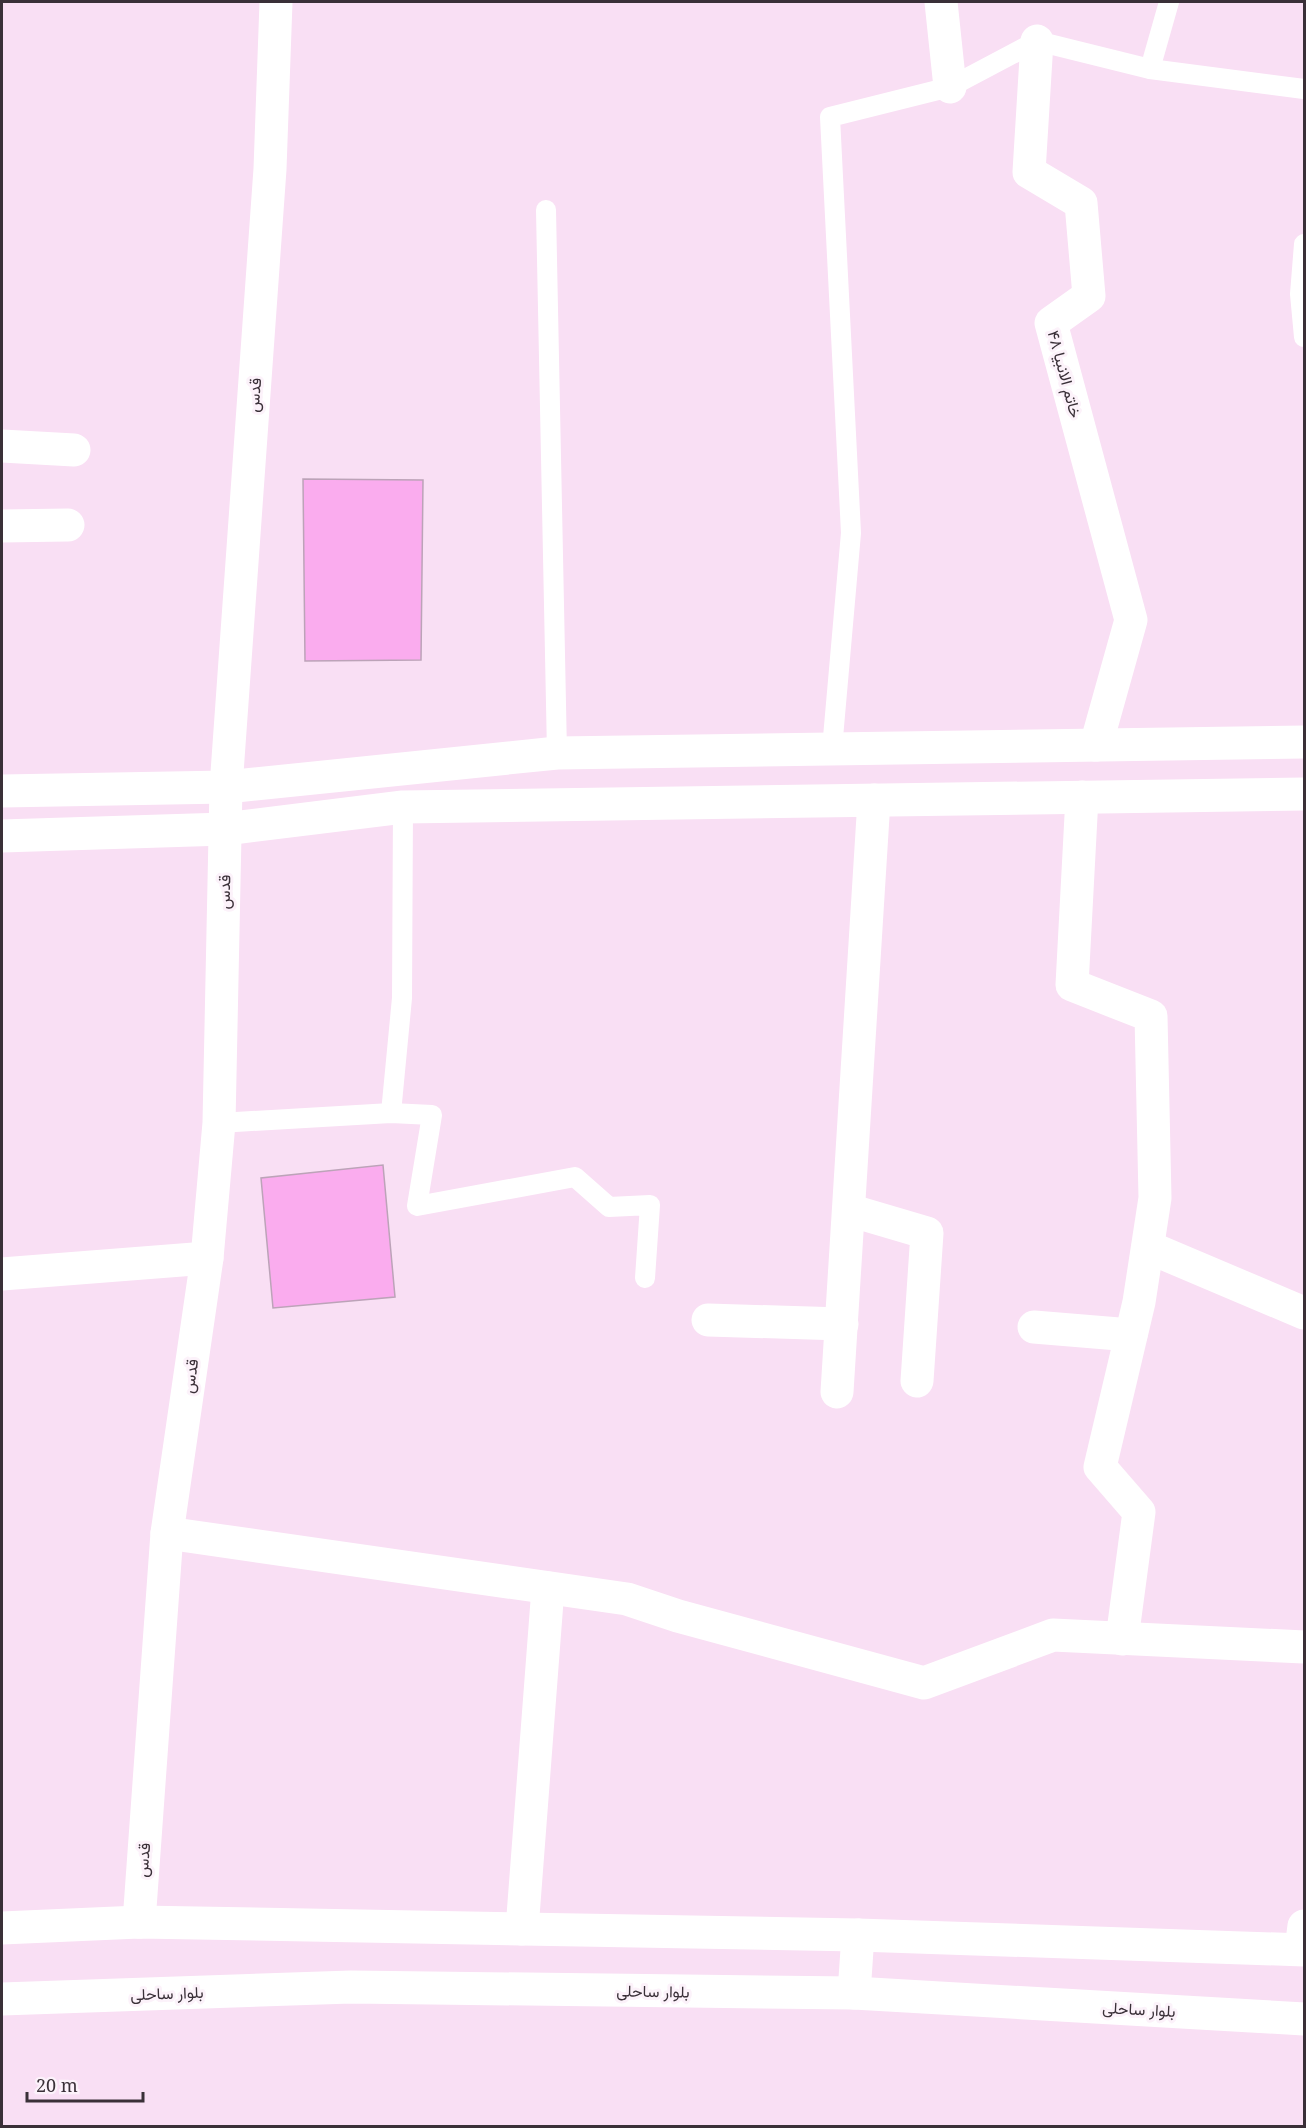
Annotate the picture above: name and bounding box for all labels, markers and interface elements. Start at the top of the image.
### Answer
street label: خاتم الانبیا ۴۸ [1043,328,1087,420]
street label: قدس [242,377,266,413]
street label: قدس [213,874,235,910]
street label: قدس [177,1357,203,1395]
street label: قدس [131,1842,155,1878]
street label: بلوار ساحلی [616,1979,690,2003]
street label: بلوار ساحلی [130,1981,204,2005]
street label: بلوار ساحلی [1102,1996,1176,2022]
scale bar [27,2065,142,2103]
text: 20 m [36,2073,78,2097]

